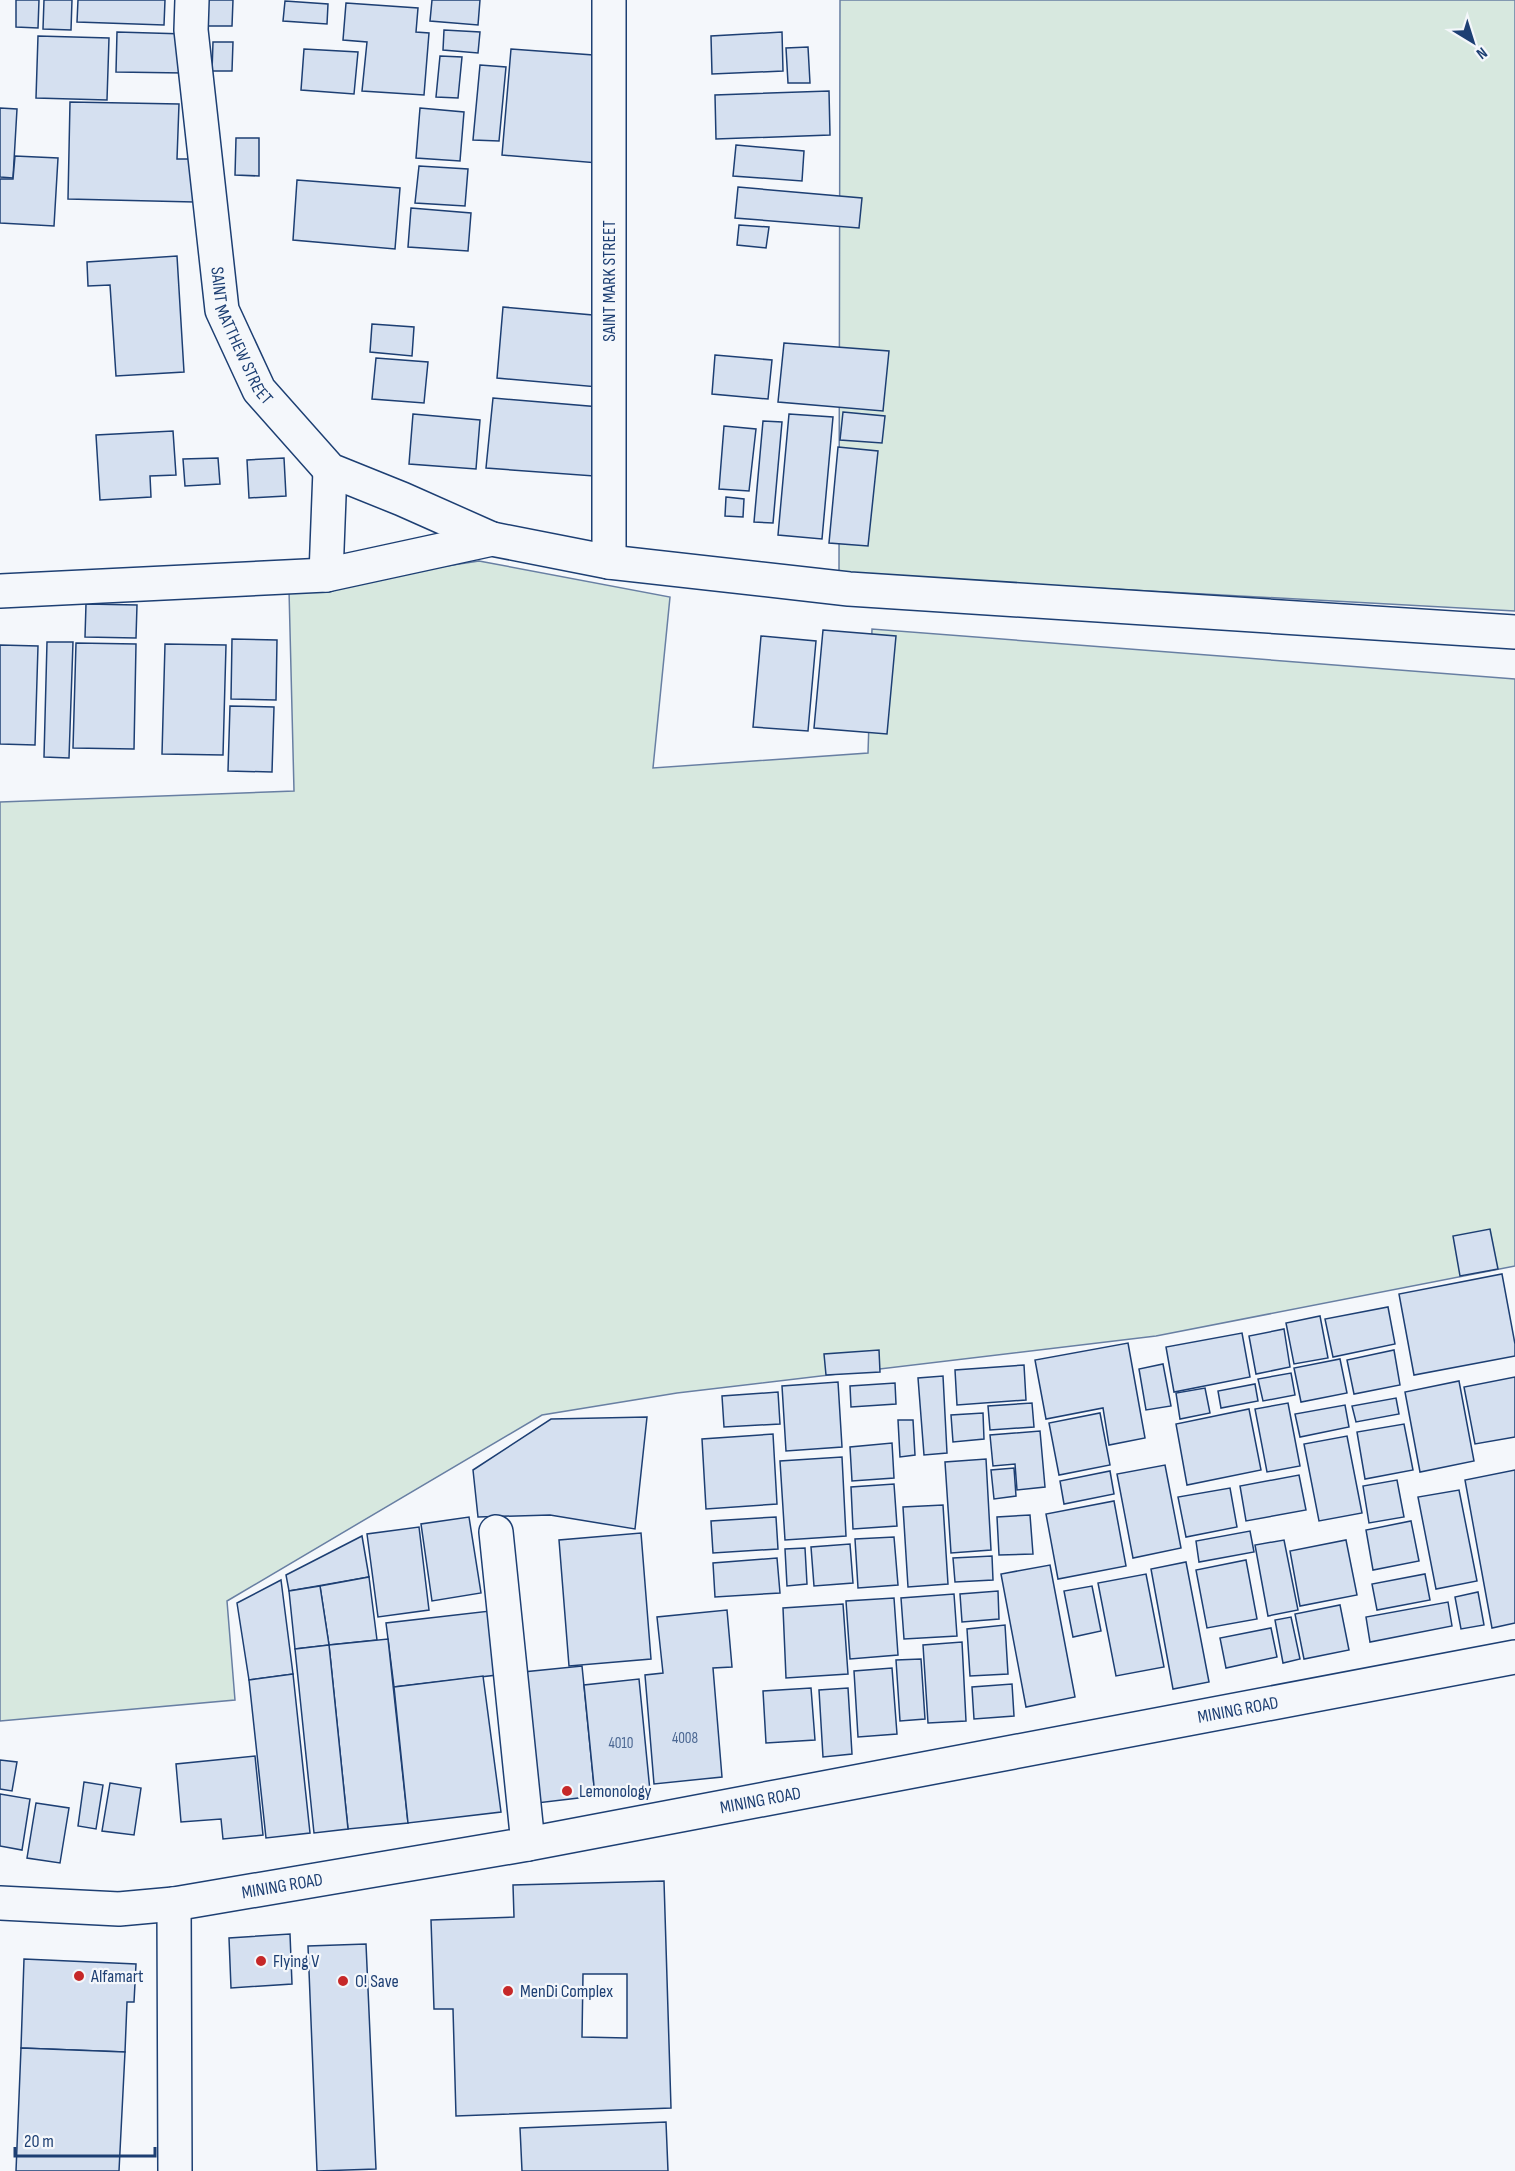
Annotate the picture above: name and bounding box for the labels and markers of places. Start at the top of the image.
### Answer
place label: Lemonology [579,1781,652,1802]
marker: Lemonology [560,1784,574,1798]
place label: Flying V [273,1951,319,1972]
marker: Flying V [254,1954,268,1968]
place label: Alfamart [90,1966,144,1987]
marker: Alfamart [72,1969,86,1983]
place label: O! Save [355,1971,399,1992]
marker: O! Save [336,1974,350,1988]
place label: MenDi Complex [520,1981,613,2002]
marker: MenDi Complex [501,1984,515,1998]

